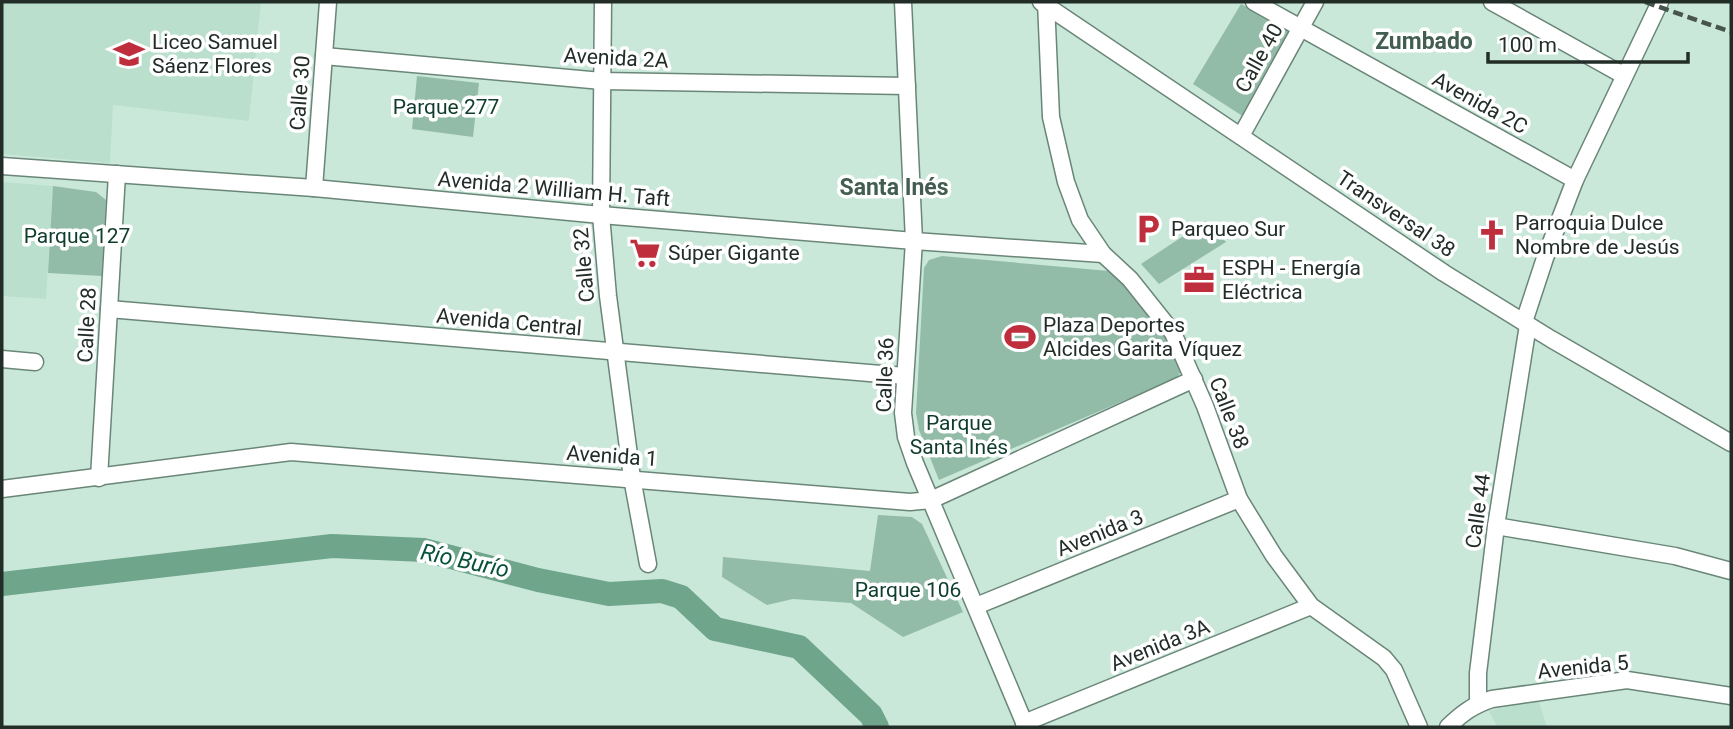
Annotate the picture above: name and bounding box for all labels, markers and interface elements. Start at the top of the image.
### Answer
street label: Calle 40 [1230,19,1288,97]
scale bar [1488,21,1688,65]
district label: Zumbado [1375,28,1473,55]
place label: Liceo Samuel Sáenz Flores [152,30,278,78]
text: 100 m [1498,33,1557,57]
school or university icon: Liceo Samuel Sáenz Flores [112,37,146,71]
street label: Avenida 2A [563,43,669,73]
street label: Calle 30 [285,55,315,131]
street label: Avenida 2C [1428,67,1532,139]
park label: Parque 277 [393,95,499,119]
street label: Transversal 38 [1333,166,1459,262]
street label: Avenida 2 William H. Taft [437,167,671,211]
district label: Santa Inés [839,174,949,201]
place label: Parroquia Dulce Nombre de Jesús [1515,211,1680,259]
parking icon: Parqueo Sur [1131,212,1165,246]
place label: Parqueo Sur [1171,217,1285,241]
church icon: Parroquia Dulce Nombre de Jesús [1475,218,1509,252]
park label: Parque 127 [24,224,130,248]
street label: Calle 32 [569,226,599,304]
supermarket icon: Súper Gigante [628,236,662,270]
place label: Súper Gigante [668,241,800,265]
place label: ESPH - Energía Eléctrica [1222,256,1361,304]
office icon: ESPH - Energía Eléctrica [1182,263,1216,297]
street label: Calle 28 [73,287,101,363]
street label: Avenida Central [435,304,583,340]
place label: Plaza Deportes Alcides Garita Víquez [1043,313,1242,361]
sports icon: Plaza Deportes Alcides Garita Víquez [1003,320,1037,354]
street label: Calle 36 [872,337,898,413]
street label: Calle 38 [1204,374,1254,452]
park label: Parque Santa Inés [910,411,1008,459]
street label: Avenida 1 [566,441,658,471]
street label: Calle 44 [1461,472,1495,550]
street label: Avenida 3 [1053,505,1147,561]
water label: Río Burío [418,538,512,584]
park label: Parque 106 [855,578,961,602]
street label: Avenida 3A [1107,614,1213,676]
street label: Avenida 5 [1536,650,1630,684]

